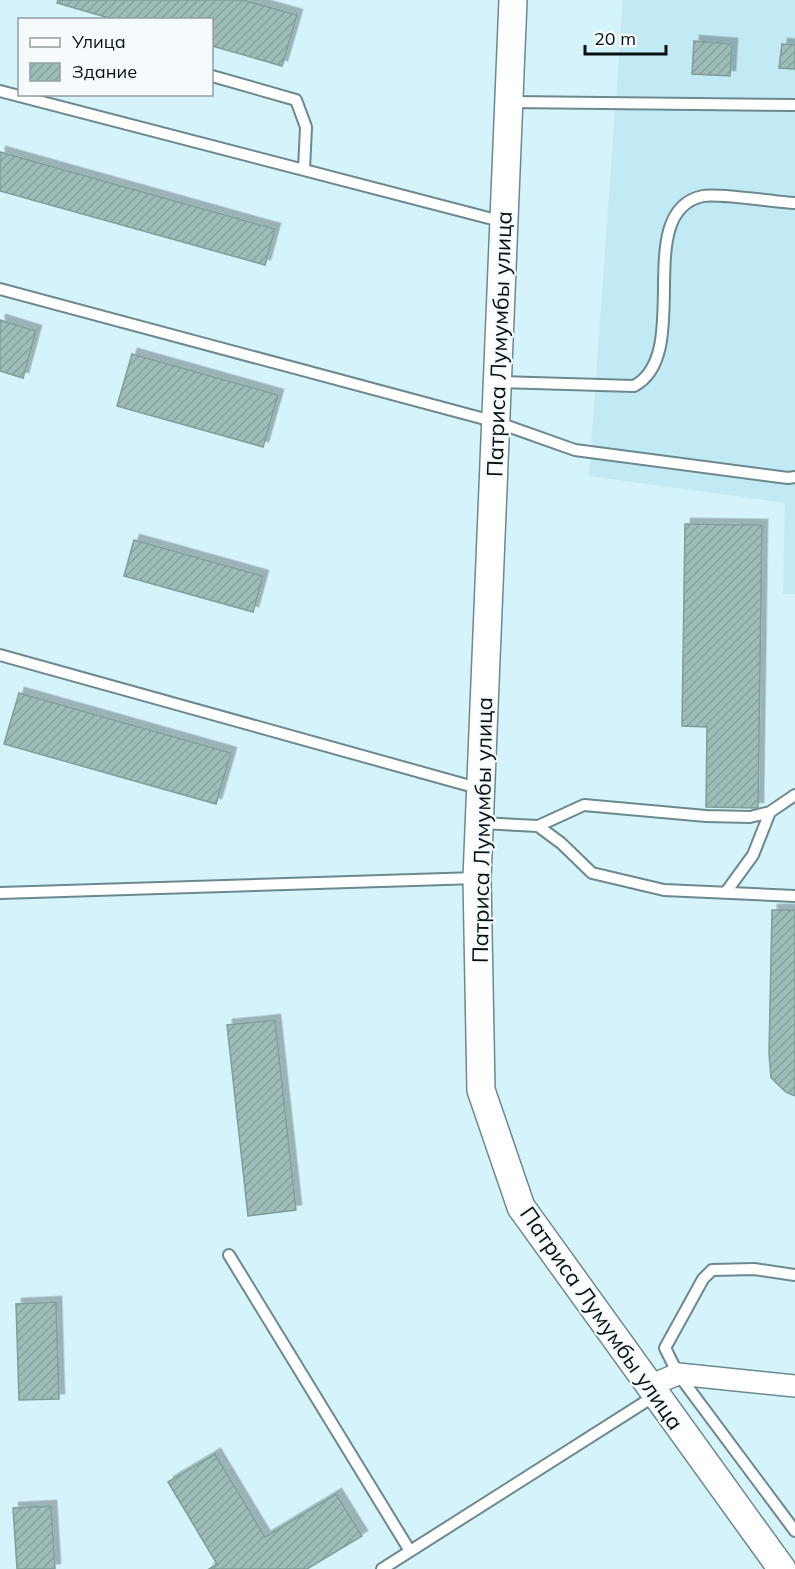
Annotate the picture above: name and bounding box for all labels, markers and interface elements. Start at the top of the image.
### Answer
legend [18,18,213,96]
scale bar [585,18,666,56]
text: 20 m [594,27,636,50]
text: Улица [71,30,126,53]
text: Здание [72,60,137,83]
street label: Патриса Лумумбы улица [480,210,518,478]
street label: Патриса Лумумбы улица [466,697,498,963]
street label: Патриса Лумумбы улица [514,1201,690,1435]

